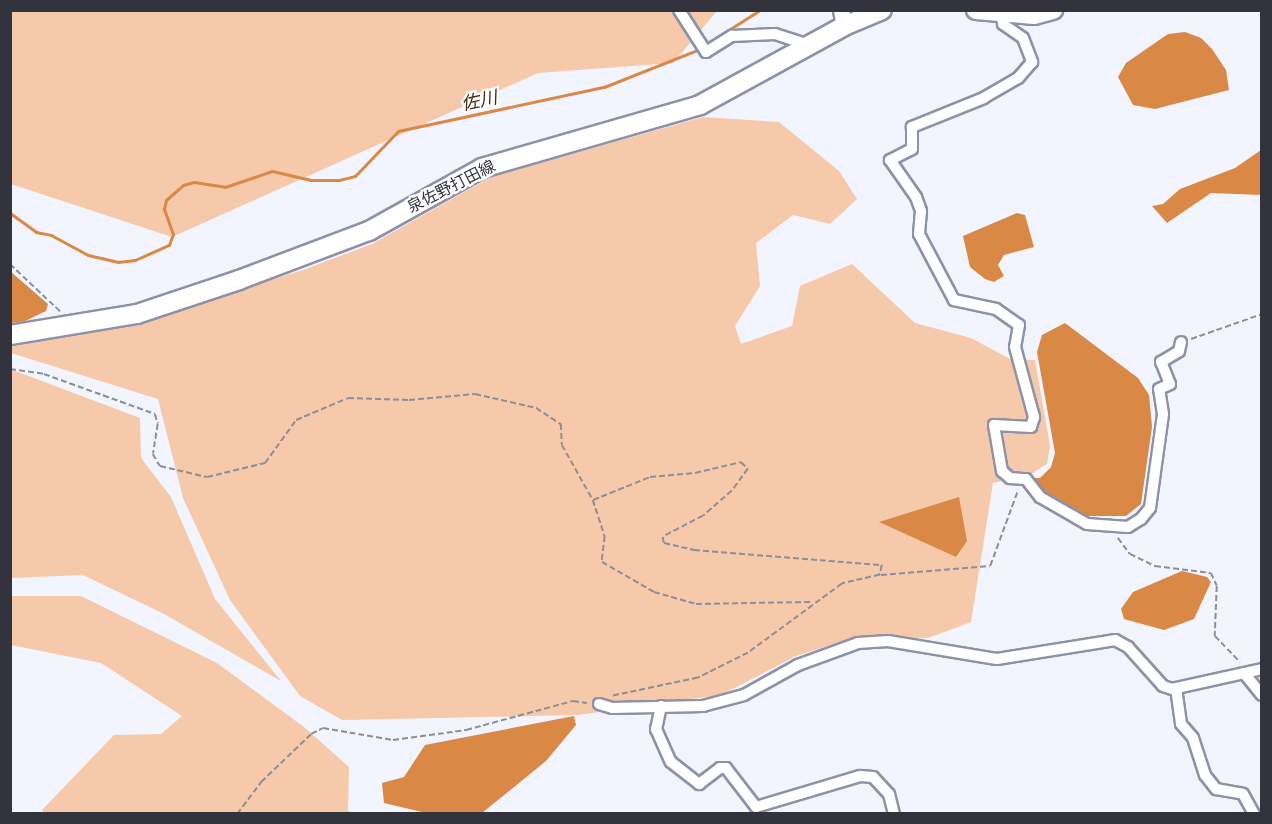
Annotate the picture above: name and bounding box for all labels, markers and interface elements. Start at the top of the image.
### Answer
water label: 佐川 [459,86,499,114]
street label: 泉佐野打田線 [404,156,498,216]

